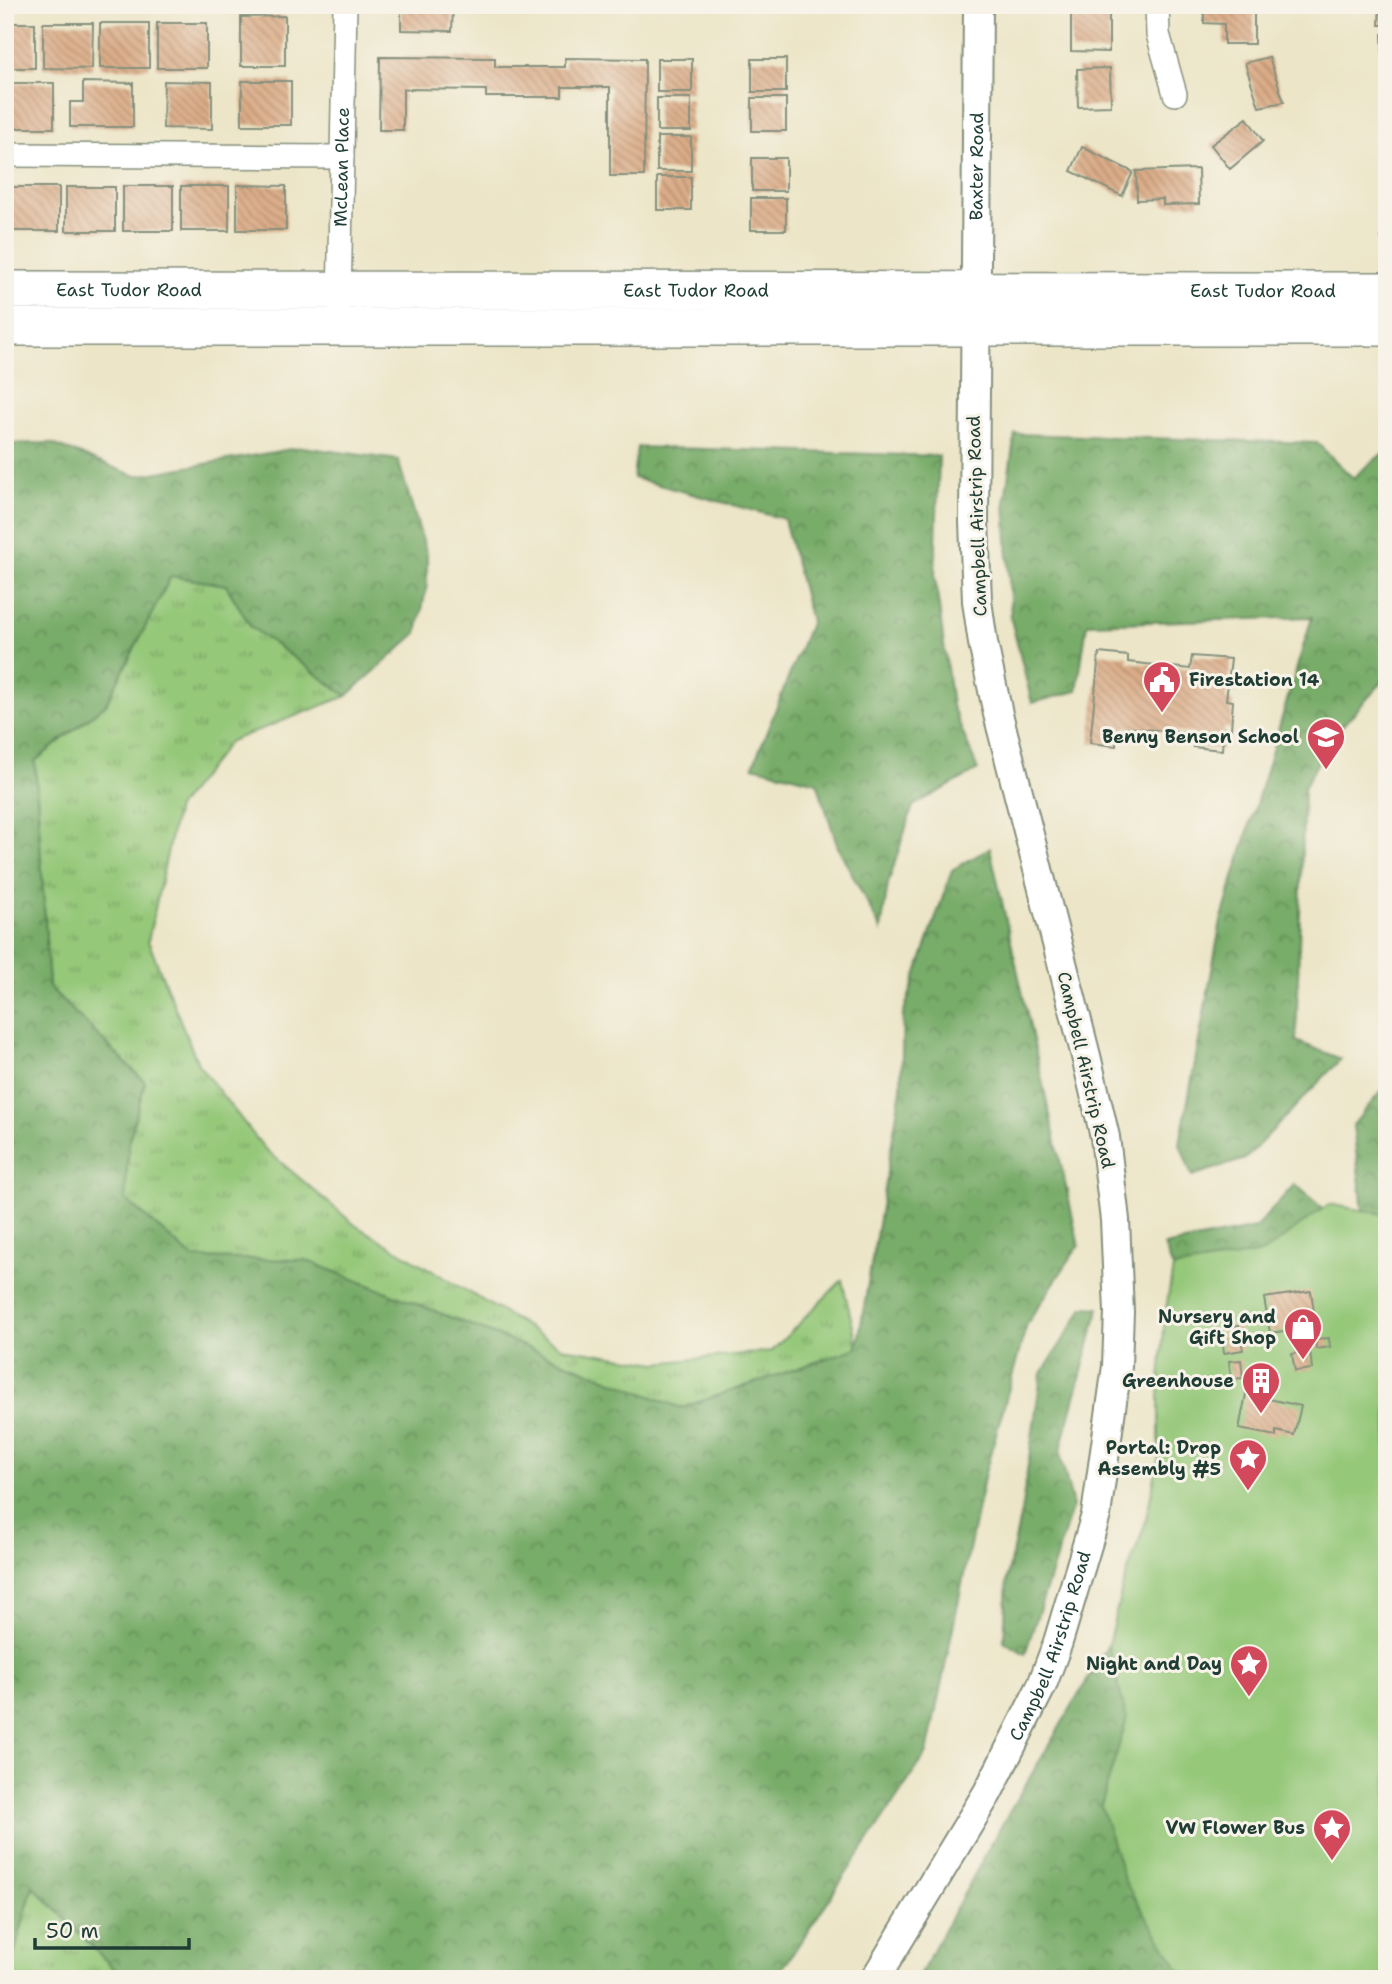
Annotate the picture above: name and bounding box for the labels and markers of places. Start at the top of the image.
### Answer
public building icon: Firestation 14 [1141,659,1183,714]
place label: Firestation 14 [1189,668,1320,692]
school or university icon: Benny Benson School [1305,716,1347,771]
place label: Benny Benson School [1102,725,1299,749]
place label: Nursery and Gift Shop [1158,1305,1276,1350]
shop icon: Nursery and Gift Shop [1282,1306,1324,1361]
building icon: Greenhouse [1240,1360,1282,1415]
place label: Greenhouse [1122,1369,1234,1393]
place label: Portal: Drop Assembly #5 [1097,1436,1221,1481]
place icon: Portal: Drop Assembly #5 [1227,1437,1269,1492]
place icon: Night and Day [1228,1643,1270,1698]
place label: Night and Day [1086,1652,1222,1676]
place icon: VW Flower Bus [1311,1807,1353,1862]
place label: VW Flower Bus [1165,1816,1305,1840]

